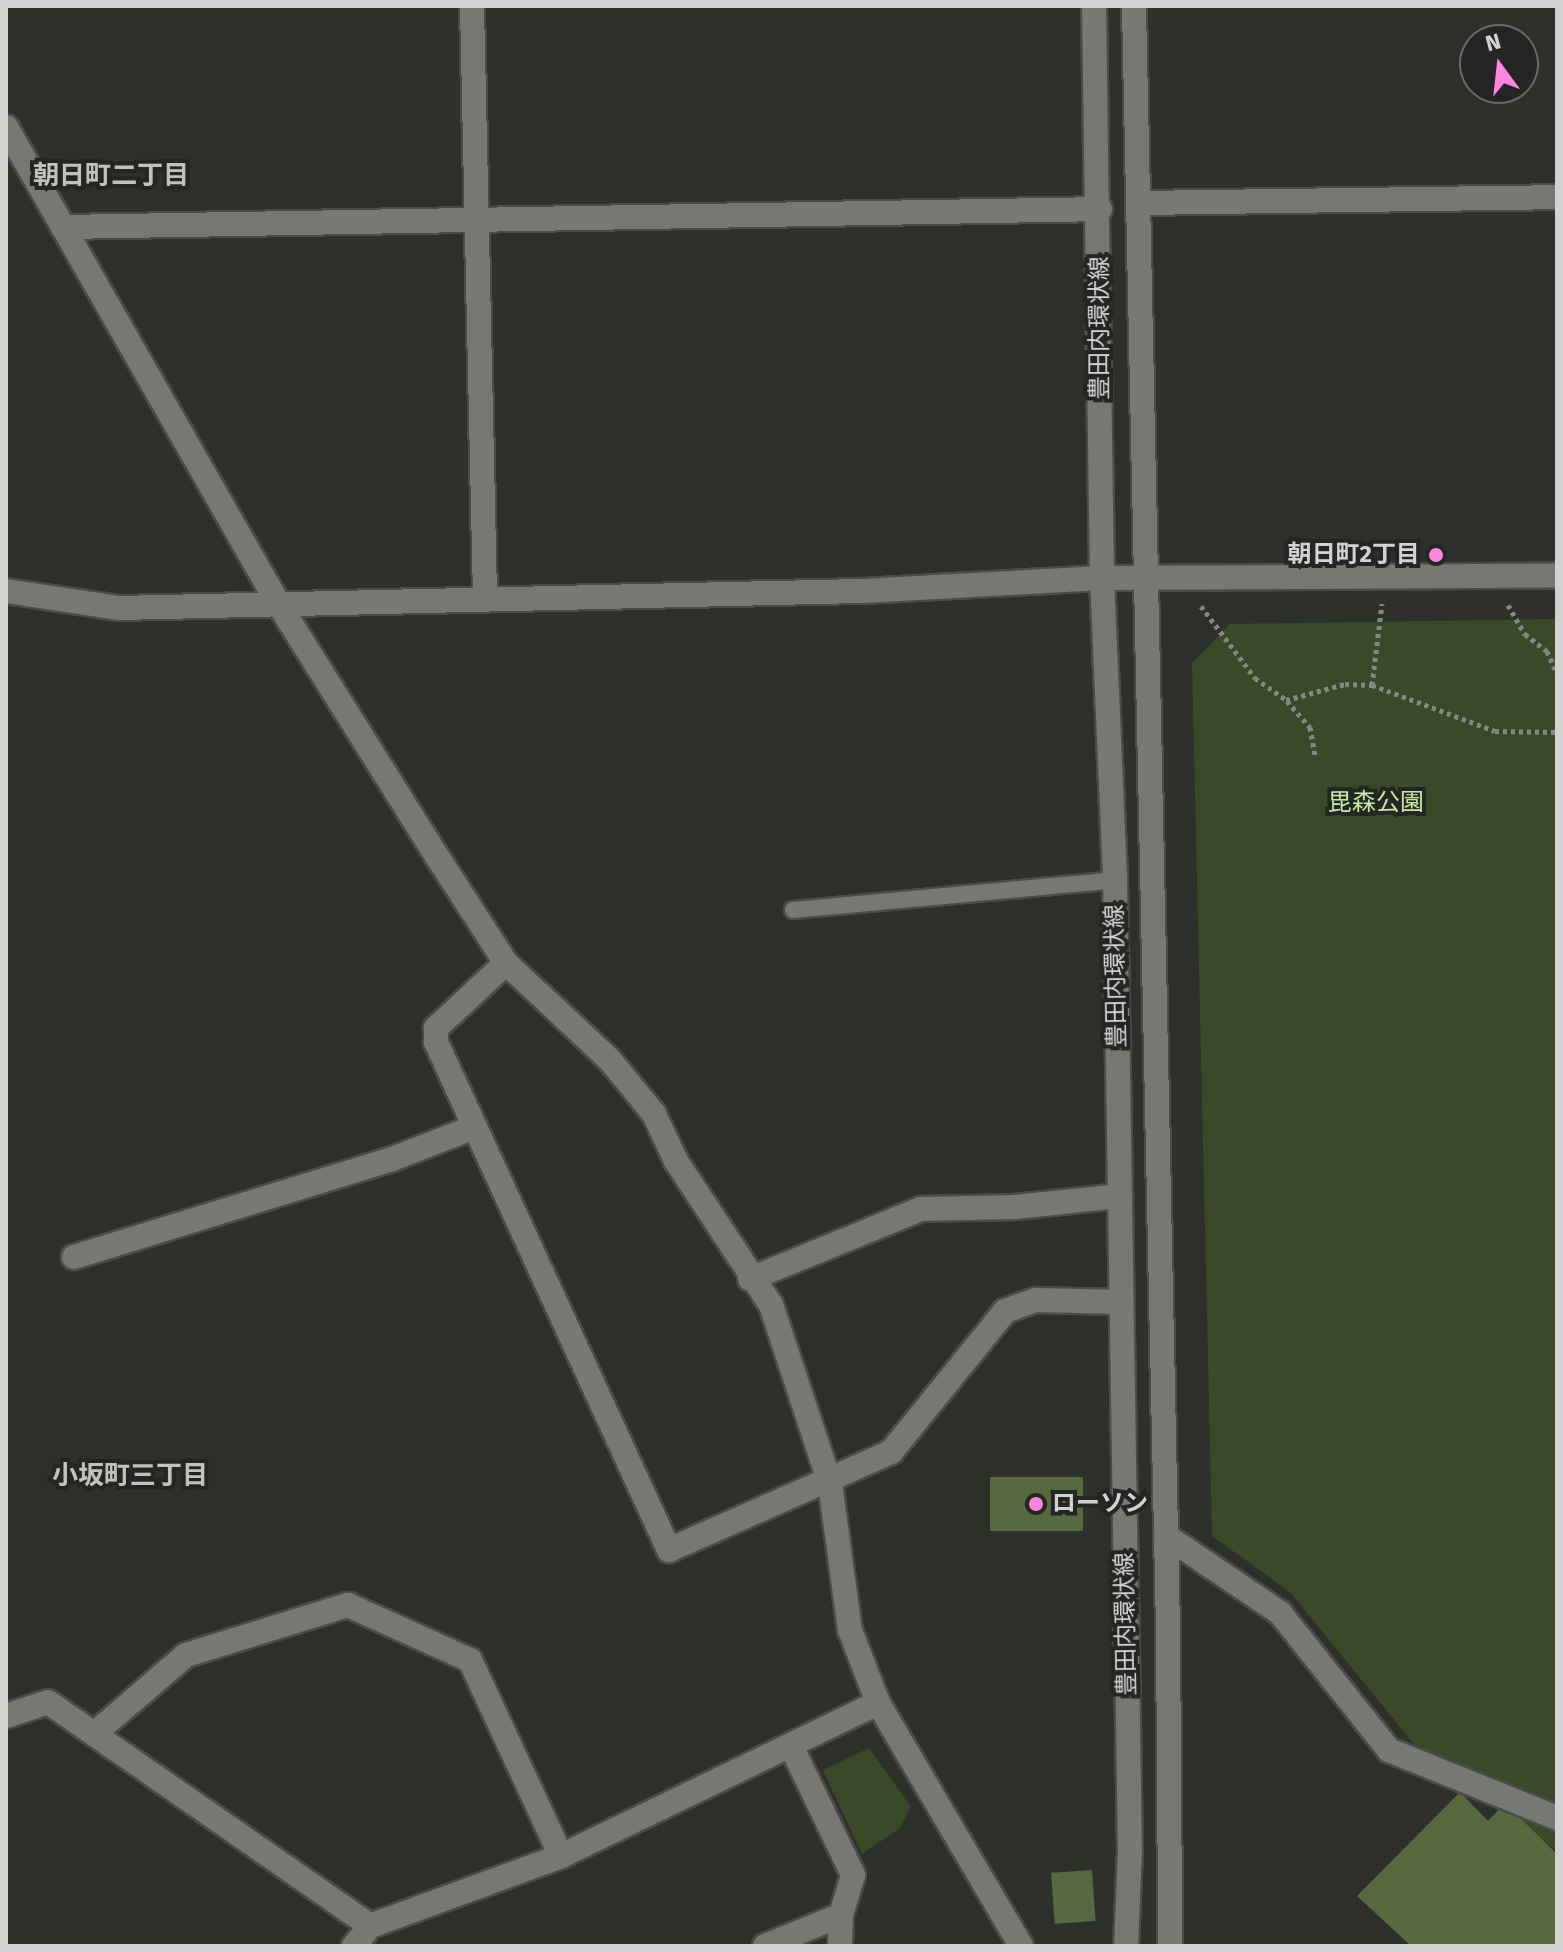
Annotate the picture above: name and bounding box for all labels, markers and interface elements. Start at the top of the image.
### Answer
north arrow [1459,24,1539,104]
text: N [1483,27,1504,57]
district label: 朝日町二丁目 [33,160,189,192]
street label: 豊田内環状線 [1086,256,1114,400]
place label: 朝日町2丁目 [1288,541,1420,569]
marker: 朝日町2丁目 [1427,546,1445,564]
park label: 毘森公園 [1328,789,1424,817]
street label: 豊田内環状線 [1100,904,1132,1048]
district label: 小坂町三丁目 [52,1460,208,1492]
place label: ローソン [1052,1490,1148,1518]
marker: ローソン [1027,1495,1045,1513]
street label: 豊田内環状線 [1110,1552,1142,1696]

